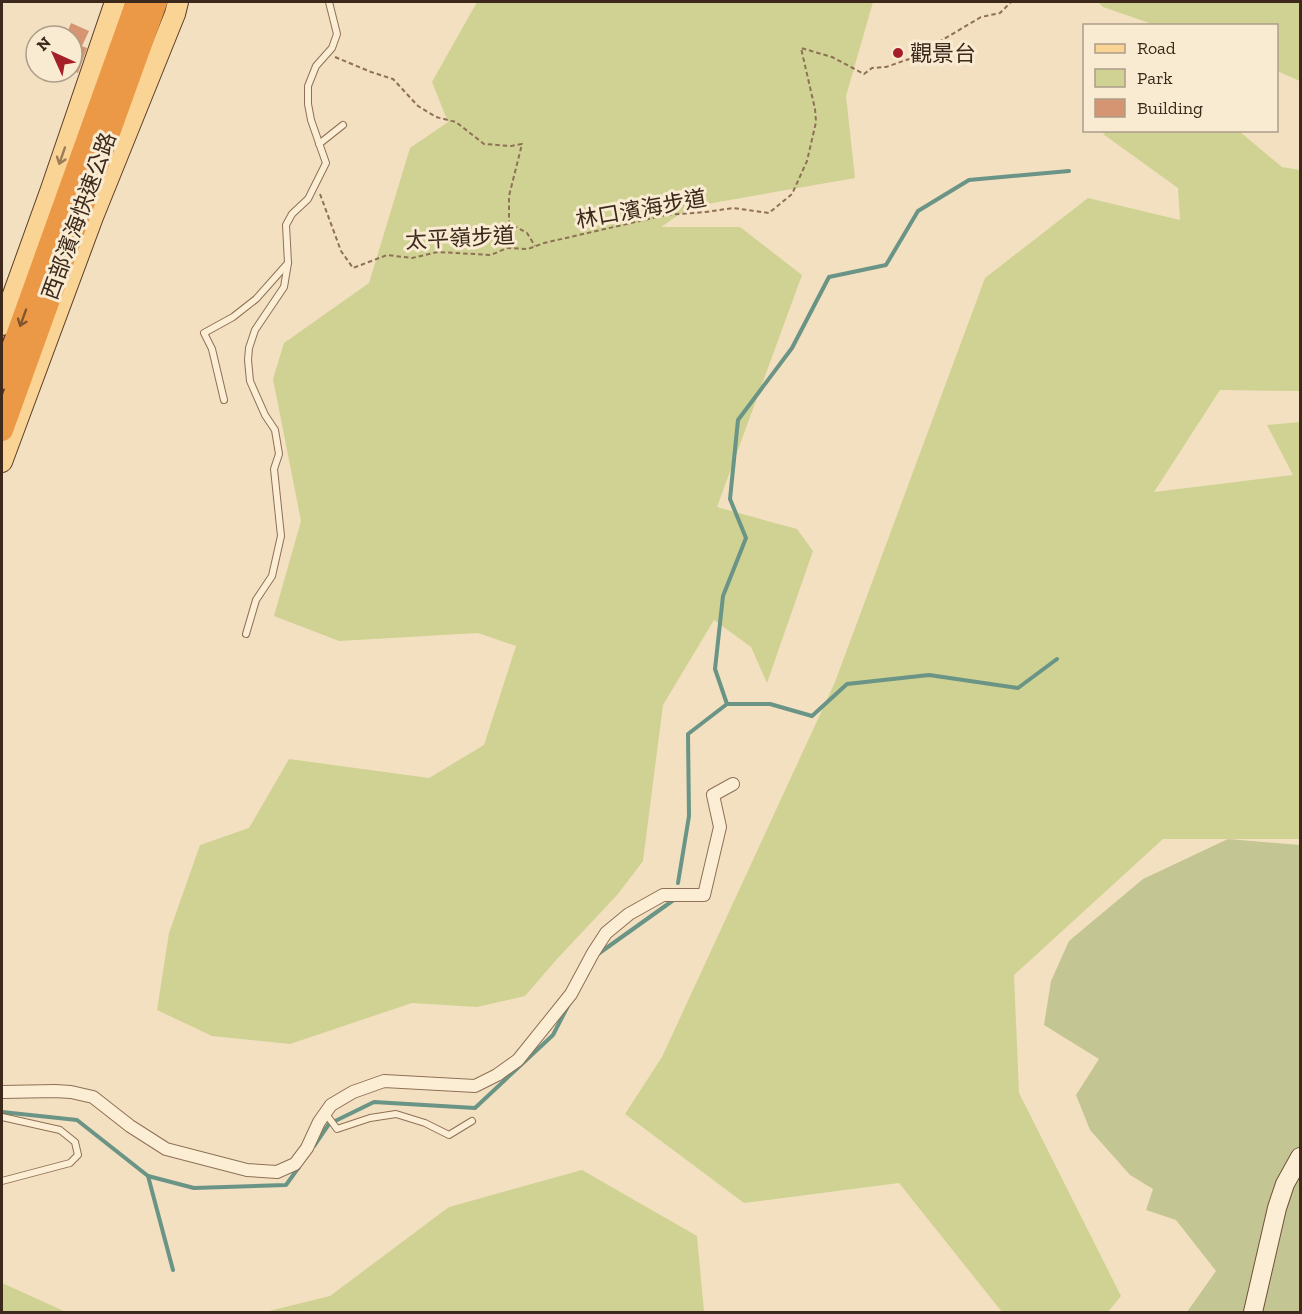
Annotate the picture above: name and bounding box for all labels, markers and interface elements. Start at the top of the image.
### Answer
north arrow [24,24,84,84]
legend [1083,24,1278,132]
text: N [33,33,55,55]
text: Road [1137,37,1176,59]
place label: 觀景台 [910,40,976,67]
marker: 觀景台 [891,46,905,60]
text: Park [1137,67,1173,89]
text: Building [1137,97,1203,119]
street label: 西部濱海快速公路 [36,129,122,303]
one-way arrow [55,146,66,165]
street label: 林口濱海步道 [574,184,708,234]
street label: 太平嶺步道 [404,222,516,254]
one-way arrow [17,308,28,327]

